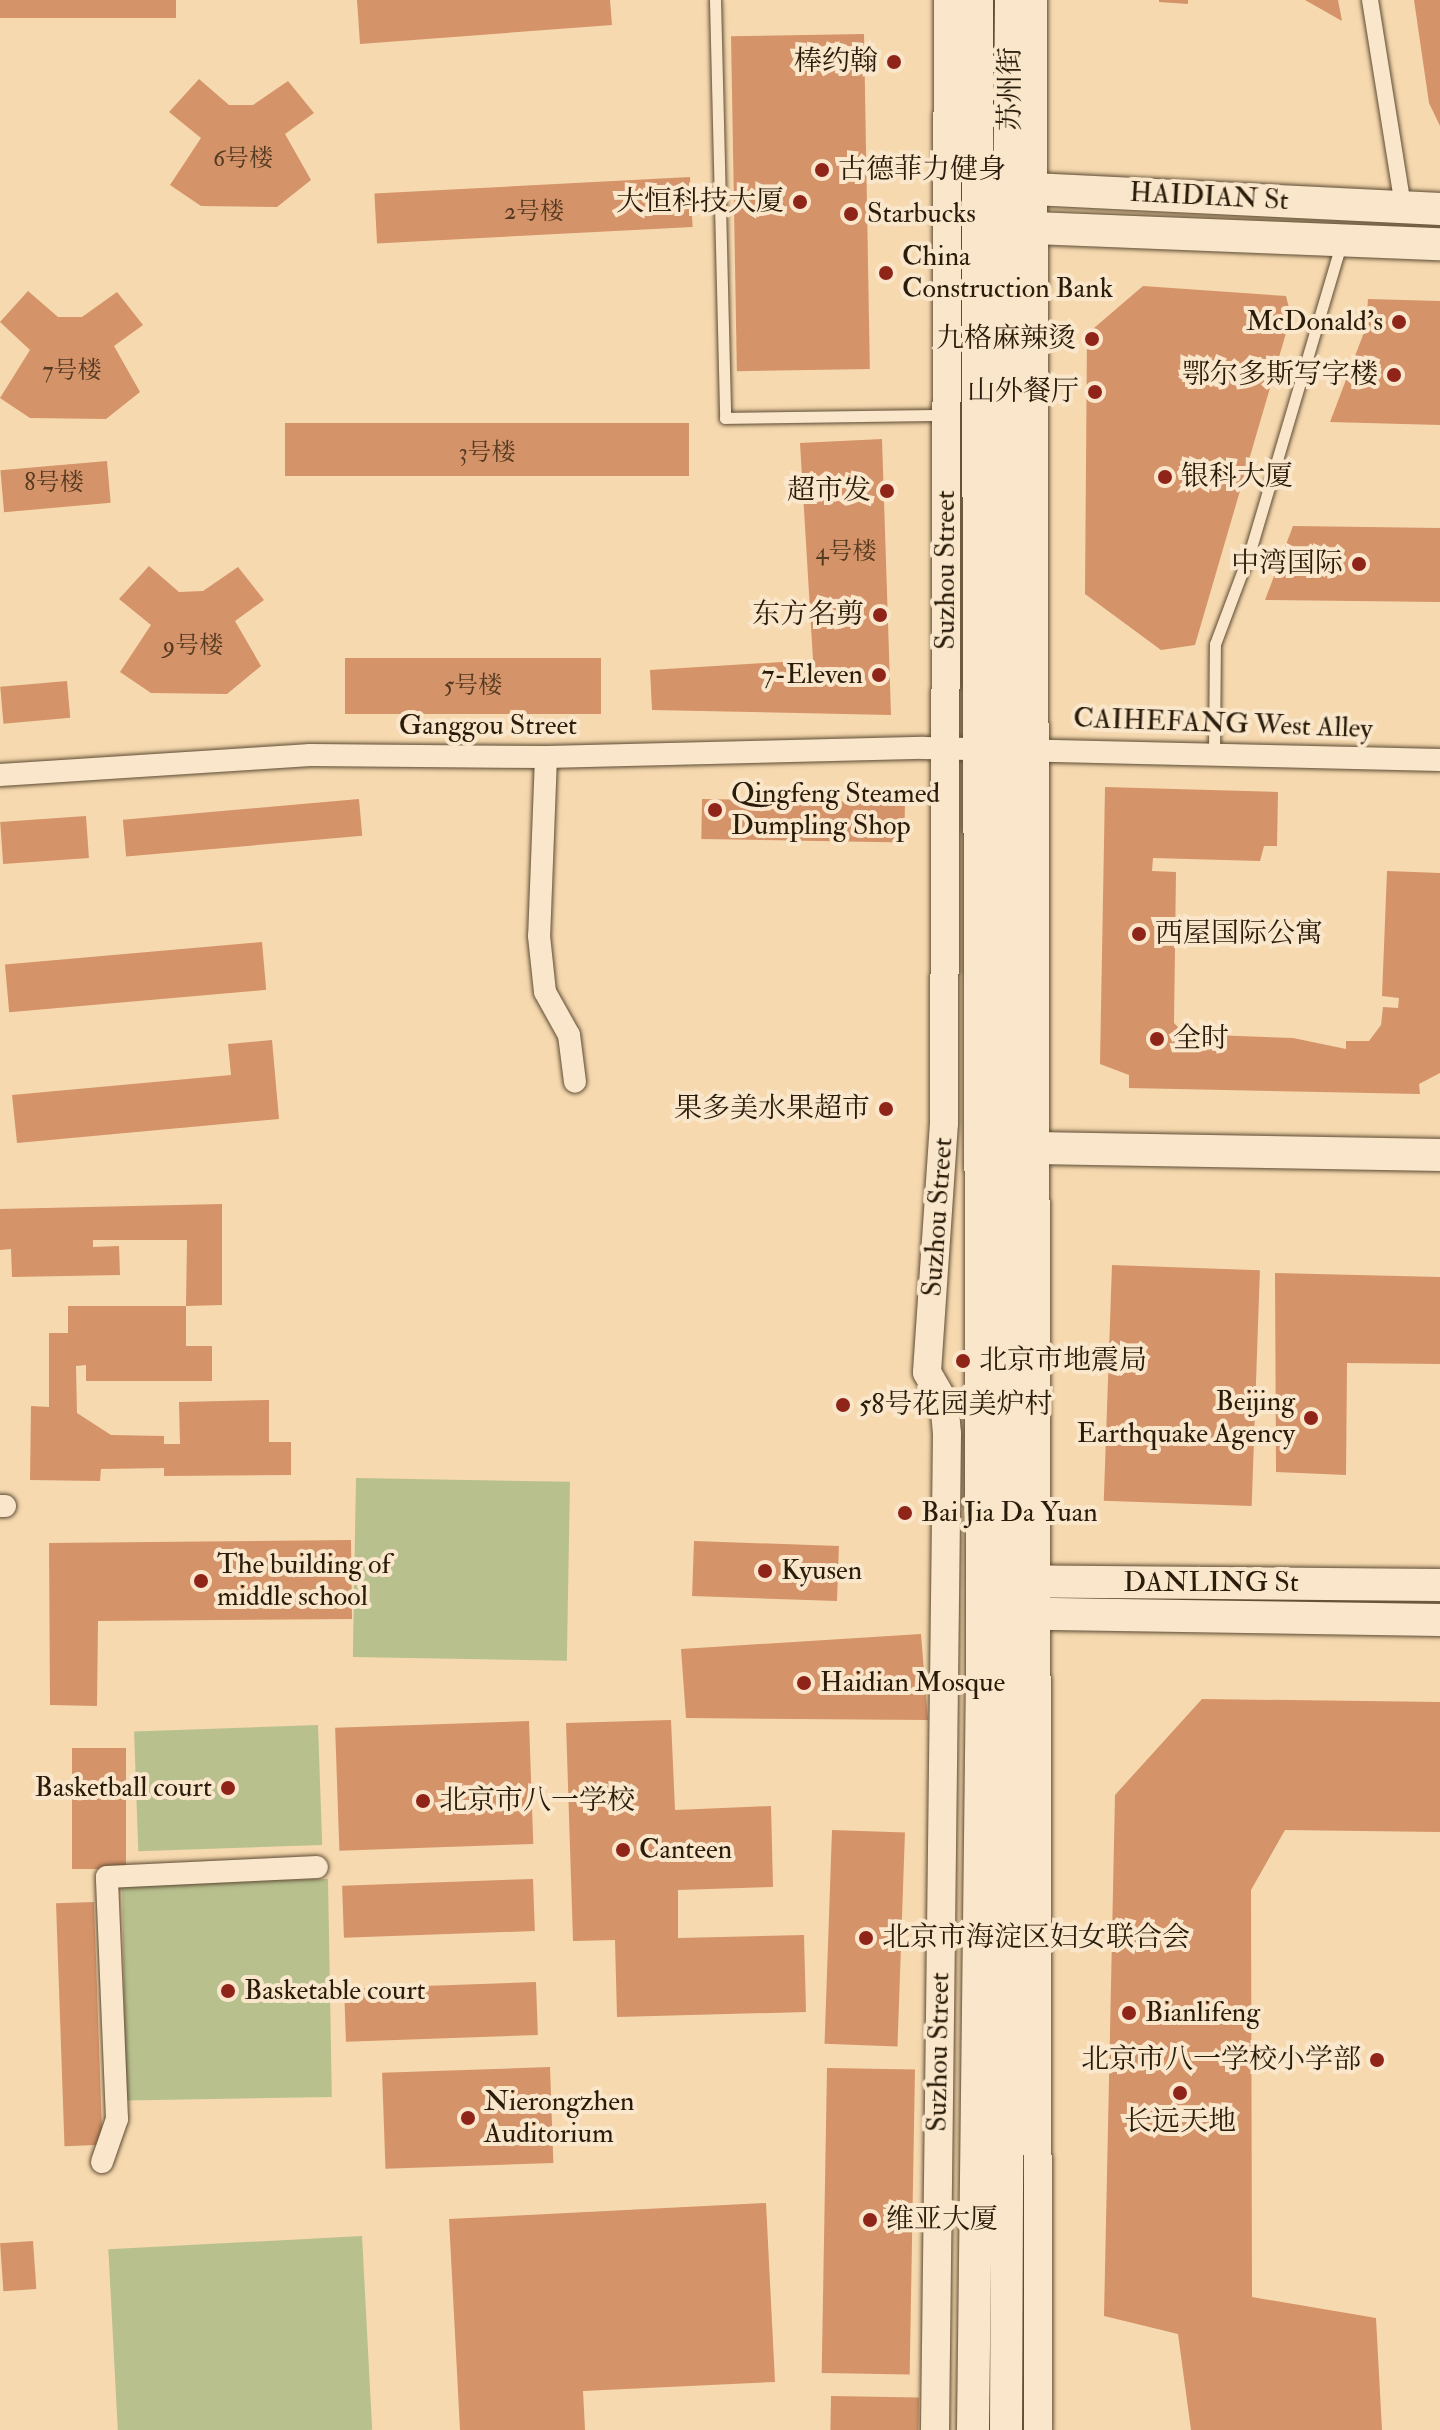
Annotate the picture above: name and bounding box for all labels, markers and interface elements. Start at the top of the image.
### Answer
place label: 棒约翰 [794,45,878,79]
street label: 苏州街 [994,47,1028,131]
marker: 棒约翰 [885,53,903,71]
house number: 6号楼 [213,145,273,173]
place label: 古德菲力健身 [838,153,1006,187]
marker: 古德菲力健身 [813,161,831,179]
street label: HAIDIAN St [1129,176,1289,218]
place label: 大恒科技大厦 [616,185,784,219]
marker: 大恒科技大厦 [791,193,809,211]
place label: Starbucks [867,197,976,231]
house number: 2号楼 [504,198,564,226]
marker: Starbucks [842,205,860,223]
place label: China Construction Bank [902,240,1113,306]
marker: China Construction Bank [877,264,895,282]
place label: McDonald's [1246,305,1383,339]
marker: McDonald's [1390,313,1408,331]
place label: 九格麻辣烫 [936,322,1076,356]
marker: 九格麻辣烫 [1083,330,1101,348]
house number: 7号楼 [42,357,102,385]
place label: 鄂尔多斯写字楼 [1182,358,1378,392]
marker: 鄂尔多斯写字楼 [1385,366,1403,384]
place label: 山外餐厅 [967,375,1079,409]
marker: 山外餐厅 [1086,383,1104,401]
house number: 3号楼 [458,439,516,467]
place label: 银科大厦 [1181,460,1293,494]
marker: 银科大厦 [1156,468,1174,486]
house number: 8号楼 [24,469,84,497]
place label: 超市发 [787,474,871,508]
marker: 超市发 [878,482,896,500]
street label: Suzhou Street [929,490,963,650]
house number: 4号楼 [816,538,876,566]
place label: 中湾国际 [1231,547,1343,581]
marker: 中湾国际 [1350,555,1368,573]
place label: 东方名剪 [752,598,864,632]
marker: 东方名剪 [871,606,889,624]
house number: 9号楼 [163,632,223,660]
place label: 7-Eleven [761,658,863,692]
marker: 7-Eleven [870,666,888,684]
house number: 5号楼 [444,672,502,700]
street label: CAIHEFANG West Alley [1073,702,1373,746]
street label: Ganggou Street [399,709,577,743]
place label: Qingfeng Steamed Dumpling Shop [731,777,940,843]
marker: Qingfeng Steamed Dumpling Shop [706,801,724,819]
place label: 西屋国际公寓 [1155,917,1323,951]
marker: 西屋国际公寓 [1130,925,1148,943]
place label: 全时 [1173,1022,1229,1056]
marker: 全时 [1148,1030,1166,1048]
place label: 果多美水果超市 [674,1092,870,1126]
marker: 果多美水果超市 [877,1100,895,1118]
street label: Suzhou Street [916,1136,960,1298]
place label: 北京市地震局 [979,1344,1147,1378]
marker: 北京市地震局 [954,1352,972,1370]
place label: Beijing Earthquake Agency [1077,1385,1295,1451]
place label: 58号花园美炉村 [859,1388,1052,1422]
marker: 58号花园美炉村 [834,1396,852,1414]
marker: Beijing Earthquake Agency [1302,1409,1320,1427]
place label: Bai Jia Da Yuan [921,1496,1098,1530]
marker: Bai Jia Da Yuan [896,1504,914,1522]
place label: The building of middle school [217,1548,391,1614]
place label: Kyusen [781,1554,862,1588]
marker: Kyusen [756,1562,774,1580]
street label: DANLING St [1123,1566,1299,1600]
marker: The building of middle school [192,1572,210,1590]
place label: Haidian Mosque [820,1666,1005,1700]
marker: Haidian Mosque [795,1674,813,1692]
place label: Basketball court [35,1771,212,1805]
marker: Basketball court [219,1779,237,1797]
place label: 北京市八一学校 [439,1784,635,1818]
marker: 北京市八一学校 [414,1792,432,1810]
place label: Canteen [639,1833,732,1867]
marker: Canteen [614,1841,632,1859]
place label: 北京市海淀区妇女联合会 [882,1921,1190,1955]
marker: 北京市海淀区妇女联合会 [857,1929,875,1947]
street label: Suzhou Street [921,1972,957,2132]
place label: Basketable court [244,1974,426,2008]
marker: Basketable court [219,1982,237,2000]
place label: Bianlifeng [1145,1996,1260,2030]
marker: Bianlifeng [1120,2004,1138,2022]
place label: 北京市八一学校小学部 [1081,2043,1361,2077]
marker: 北京市八一学校小学部 [1368,2051,1386,2069]
marker: 长远天地 [1171,2084,1189,2102]
place label: Nierongzhen Auditorium [484,2085,634,2151]
place label: 长远天地 [1124,2105,1236,2139]
marker: Nierongzhen Auditorium [459,2109,477,2127]
place label: 维亚大厦 [886,2203,998,2237]
marker: 维亚大厦 [861,2211,879,2229]

